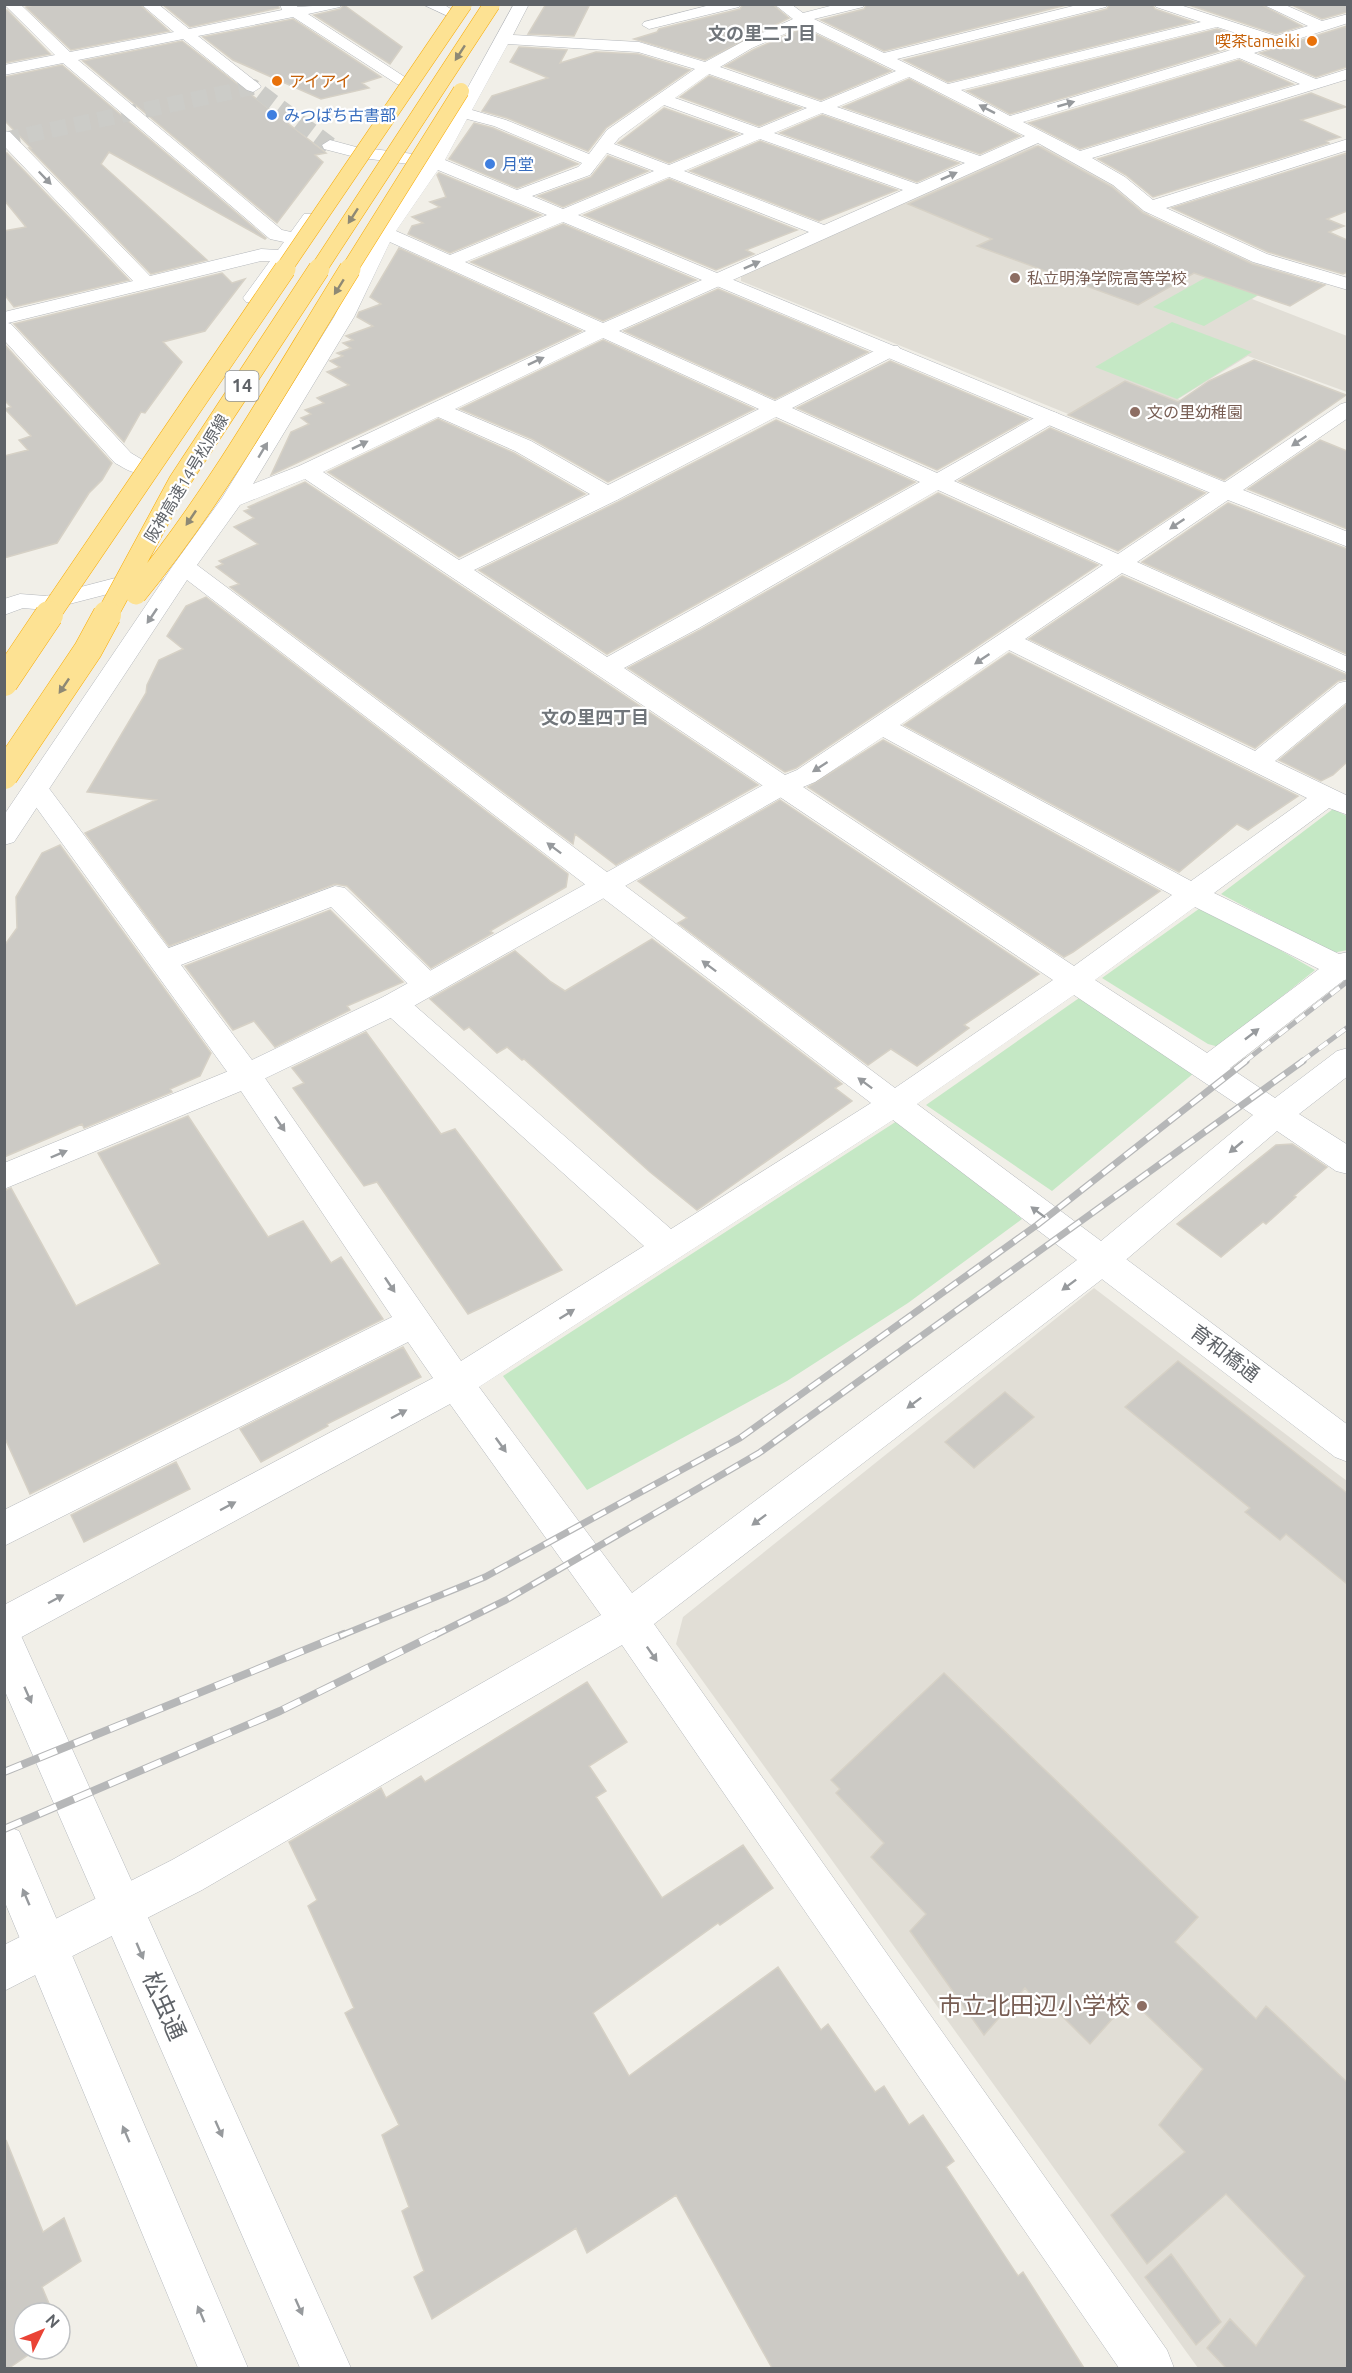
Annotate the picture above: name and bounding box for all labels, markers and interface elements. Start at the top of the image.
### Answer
district label: 文の里二丁目 [708,23,816,43]
place label: 喫茶tameiki [1215,32,1300,50]
marker: 喫茶tameiki [1305,34,1319,48]
one-way arrow [454,45,465,62]
place label: アイアイ [289,72,351,90]
marker: アイアイ [270,74,284,88]
one-way arrow [1057,99,1075,108]
one-way arrow [979,105,996,114]
place label: みつばち古書部 [284,106,396,124]
marker: みつばち古書部 [265,108,279,122]
place label: 月堂 [502,155,534,173]
marker: 月堂 [483,157,497,171]
one-way arrow [38,171,52,186]
one-way arrow [940,171,958,180]
one-way arrow [347,208,358,225]
one-way arrow [744,260,761,269]
place label: 私立明浄学院高等学校 [1027,269,1187,287]
marker: 私立明浄学院高等学校 [1008,271,1022,285]
one-way arrow [333,279,344,295]
one-way arrow [527,356,545,366]
road number: 14 [226,371,258,401]
place label: 文の里幼稚園 [1147,403,1243,421]
marker: 文の里幼稚園 [1128,405,1142,419]
street label: 阪神高速14号松原線 [141,411,231,545]
one-way arrow [1291,435,1307,446]
one-way arrow [351,440,368,450]
one-way arrow [258,441,268,458]
one-way arrow [185,510,197,526]
one-way arrow [1170,518,1186,530]
one-way arrow [146,607,157,624]
one-way arrow [975,653,991,665]
one-way arrow [58,678,70,694]
district label: 文の里四丁目 [541,707,649,727]
one-way arrow [812,761,828,772]
one-way arrow [546,842,562,854]
one-way arrow [702,960,717,972]
one-way arrow [1245,1028,1260,1040]
one-way arrow [857,1077,873,1089]
one-way arrow [274,1116,285,1132]
one-way arrow [1228,1141,1244,1154]
one-way arrow [50,1149,68,1159]
one-way arrow [1031,1206,1047,1218]
one-way arrow [384,1277,396,1293]
one-way arrow [1062,1278,1077,1290]
one-way arrow [559,1309,575,1320]
street label: 育和橋通 [1186,1319,1264,1386]
one-way arrow [906,1396,922,1409]
one-way arrow [391,1409,408,1419]
one-way arrow [495,1437,507,1453]
one-way arrow [219,1501,236,1511]
one-way arrow [751,1514,766,1526]
one-way arrow [47,1594,65,1604]
one-way arrow [646,1646,658,1662]
one-way arrow [23,1687,33,1705]
one-way arrow [21,1887,31,1905]
one-way arrow [135,1943,144,1960]
street label: 松虫通 [137,1967,191,2044]
place label: 市立北田辺小学校 [938,1992,1130,2019]
marker: 市立北田辺小学校 [1135,1999,1149,2013]
one-way arrow [214,2121,224,2139]
one-way arrow [121,2125,131,2143]
one-way arrow [294,2299,303,2316]
north arrow [12,2301,72,2361]
one-way arrow [196,2305,206,2323]
text: N [42,2310,64,2331]

